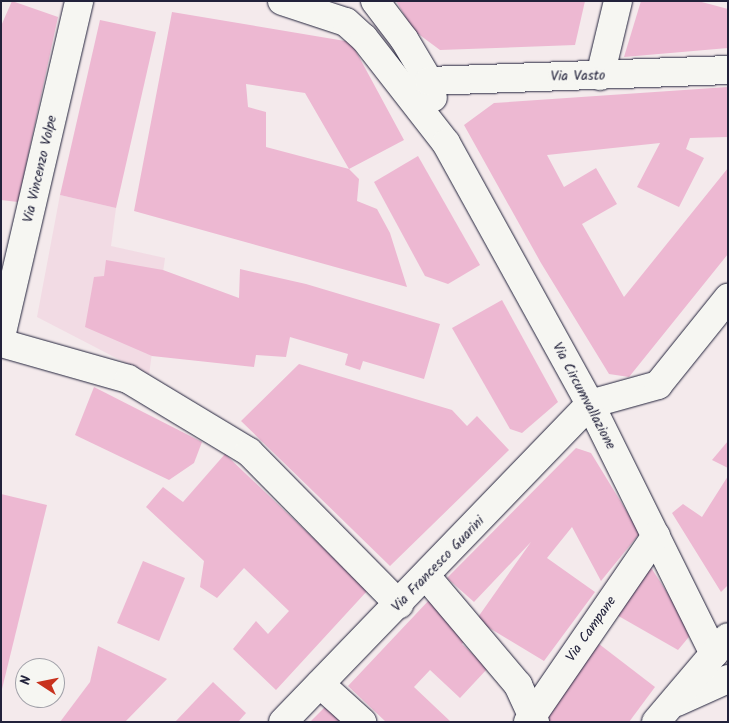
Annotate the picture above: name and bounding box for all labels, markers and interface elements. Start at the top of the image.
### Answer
street label: Via Vasto [551,67,605,85]
street label: Via Vincenzo Volpe [19,114,61,224]
street label: Via Circumvallazione [549,340,619,452]
street label: Via Francesco Guarini [388,513,488,615]
street label: Via Campane [562,593,620,665]
north arrow [15,658,65,708]
text: N [15,674,38,687]

